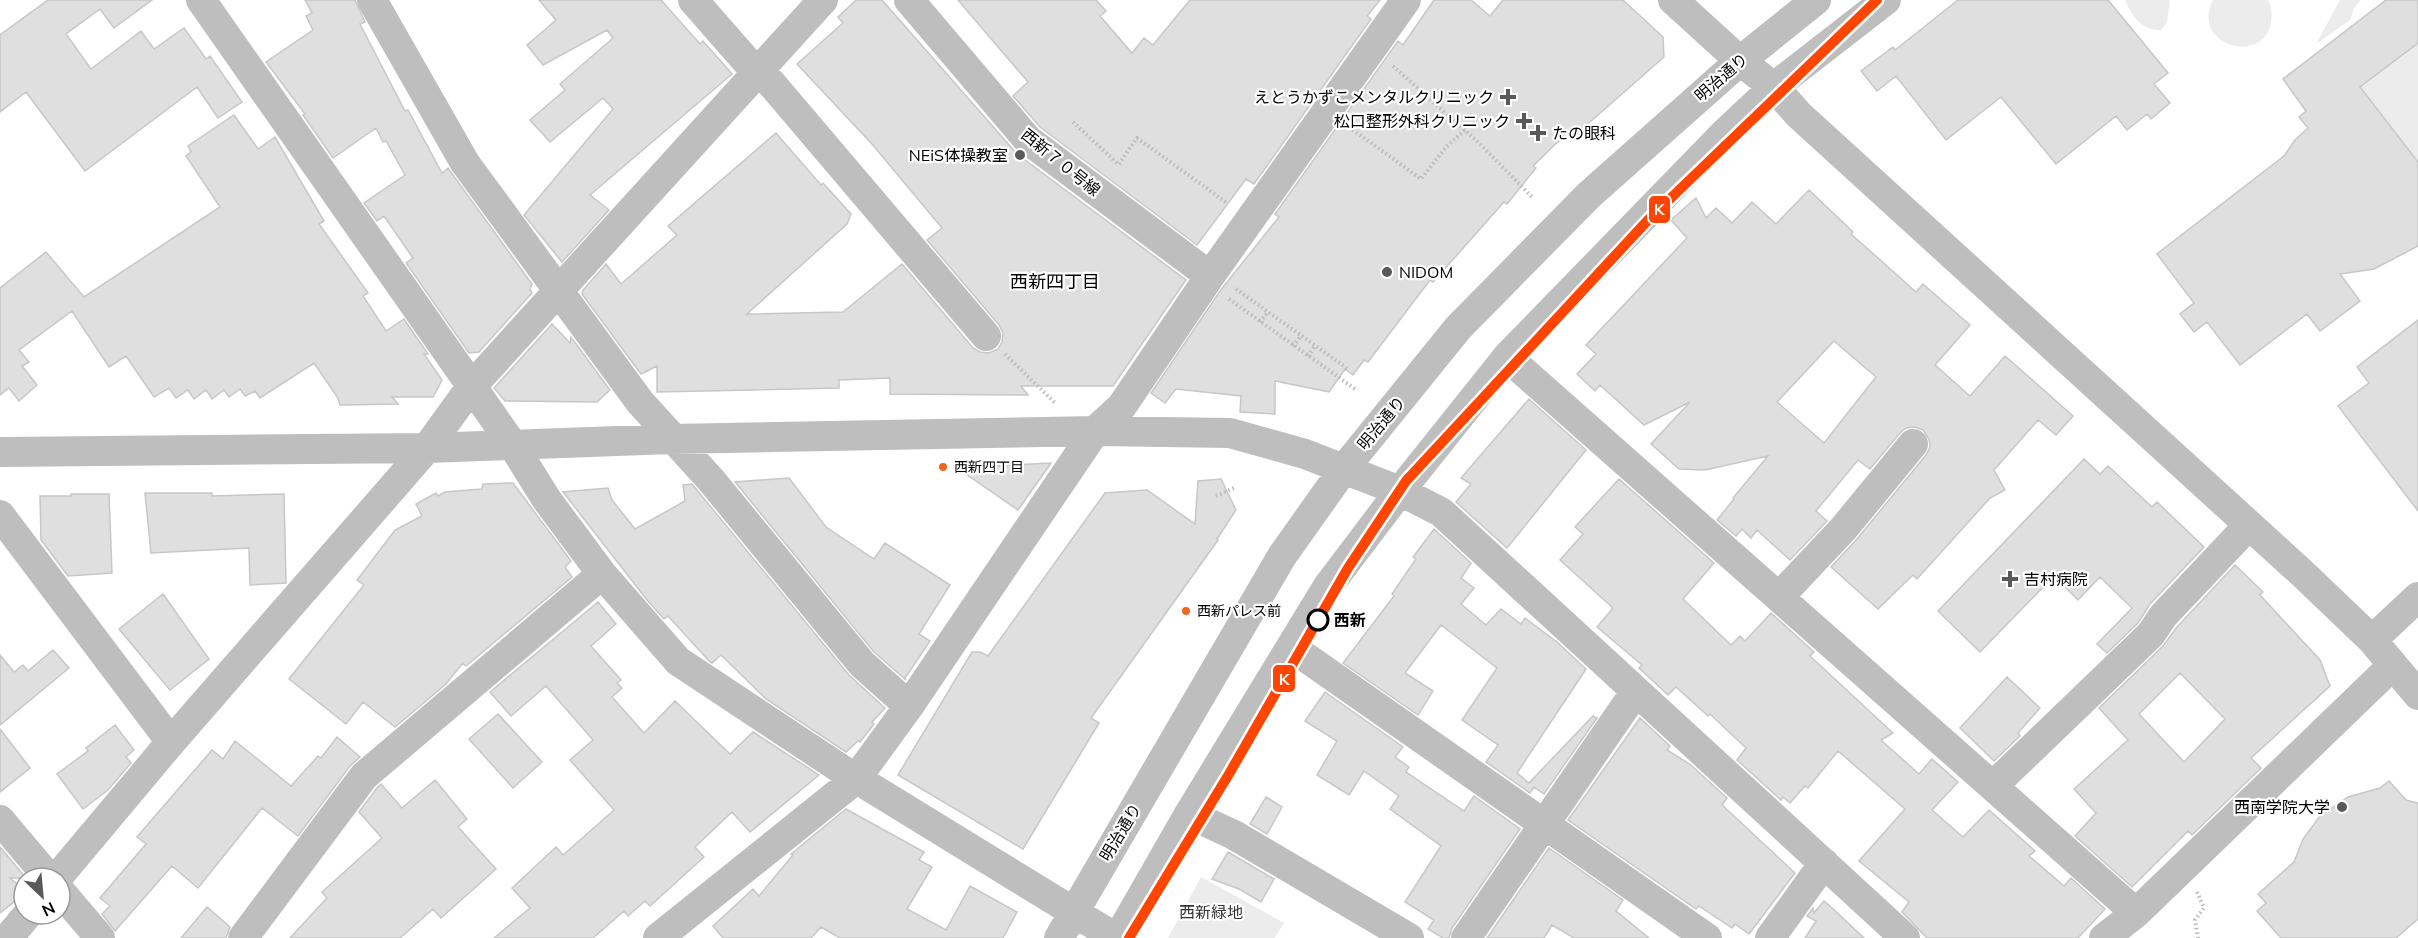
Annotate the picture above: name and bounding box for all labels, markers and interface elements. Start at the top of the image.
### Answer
street label: 明治通り [1690,48,1752,106]
place label: えとうかずこメンタルクリニック [1254,87,1494,107]
marker: えとうかずこメンタルクリニック [1499,88,1517,106]
place label: 松口整形外科クリニック [1334,111,1510,131]
marker: 松口整形外科クリニック [1515,112,1533,130]
place label: たの眼科 [1552,123,1616,143]
street label: 西新７０号線 [1017,124,1105,200]
marker: たの眼科 [1529,124,1547,142]
place label: NEiS体操教室 [909,145,1008,165]
marker: NEiS体操教室 [1013,148,1027,162]
line badge: K [1648,195,1671,224]
text: K [1654,199,1666,219]
place label: NIDOM [1399,262,1453,282]
marker: NIDOM [1380,265,1394,279]
district label: 西新四丁目 [1010,270,1100,293]
street label: 明治通り [1353,392,1409,454]
place label: 西新四丁目 [954,458,1024,476]
marker: 西新四丁目 [937,461,949,473]
place label: 吉村病院 [2024,569,2088,589]
marker: 吉村病院 [2001,570,2019,588]
place label: 西新パレス前 [1197,602,1281,620]
marker: 西新パレス前 [1180,605,1192,617]
marker: 西新 [1307,609,1329,631]
place label: 西新 [1334,610,1366,630]
line badge: K [1272,664,1296,693]
text: K [1279,669,1291,689]
place label: 西南学院大学 [2234,797,2330,817]
street label: 明治通り [1095,799,1145,865]
marker: 西南学院大学 [2335,800,2349,814]
north arrow [12,866,72,926]
text: N [39,898,58,921]
park label: 西新緑地 [1179,902,1243,922]

